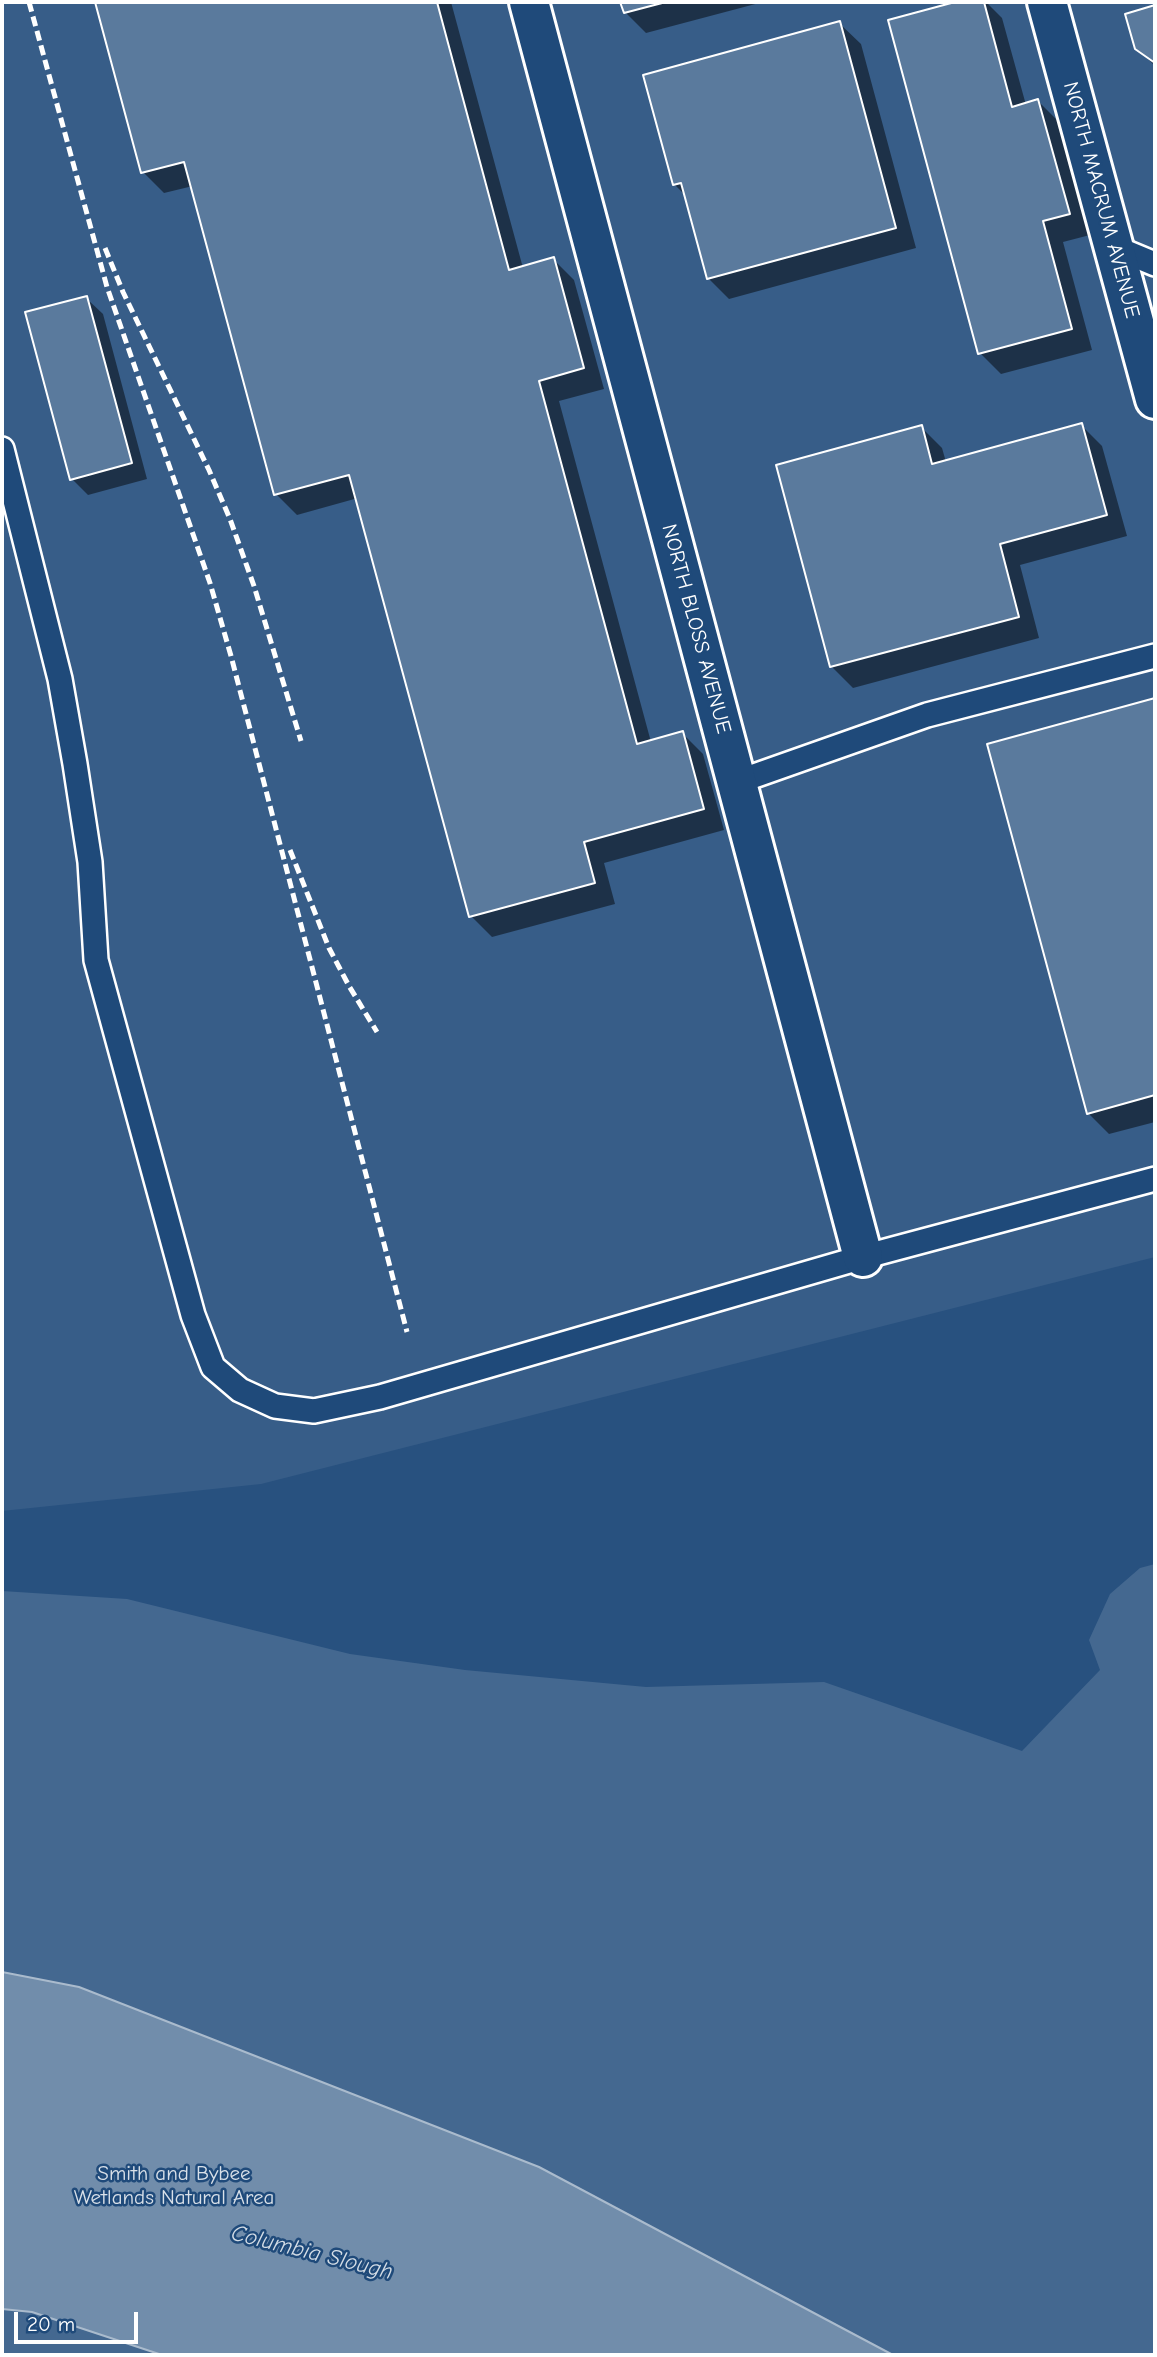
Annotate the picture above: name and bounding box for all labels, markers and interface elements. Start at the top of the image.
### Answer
street label: NORTH MACRUM AVENUE [1057,79,1145,321]
street label: NORTH BLOSS AVENUE [656,522,736,736]
park label: Smith and Bybee Wetlands Natural Area [74,2161,274,2211]
water label: Columbia Slough [228,2220,396,2286]
scale bar [18,2298,142,2342]
text: 20 m [27,2312,75,2336]

